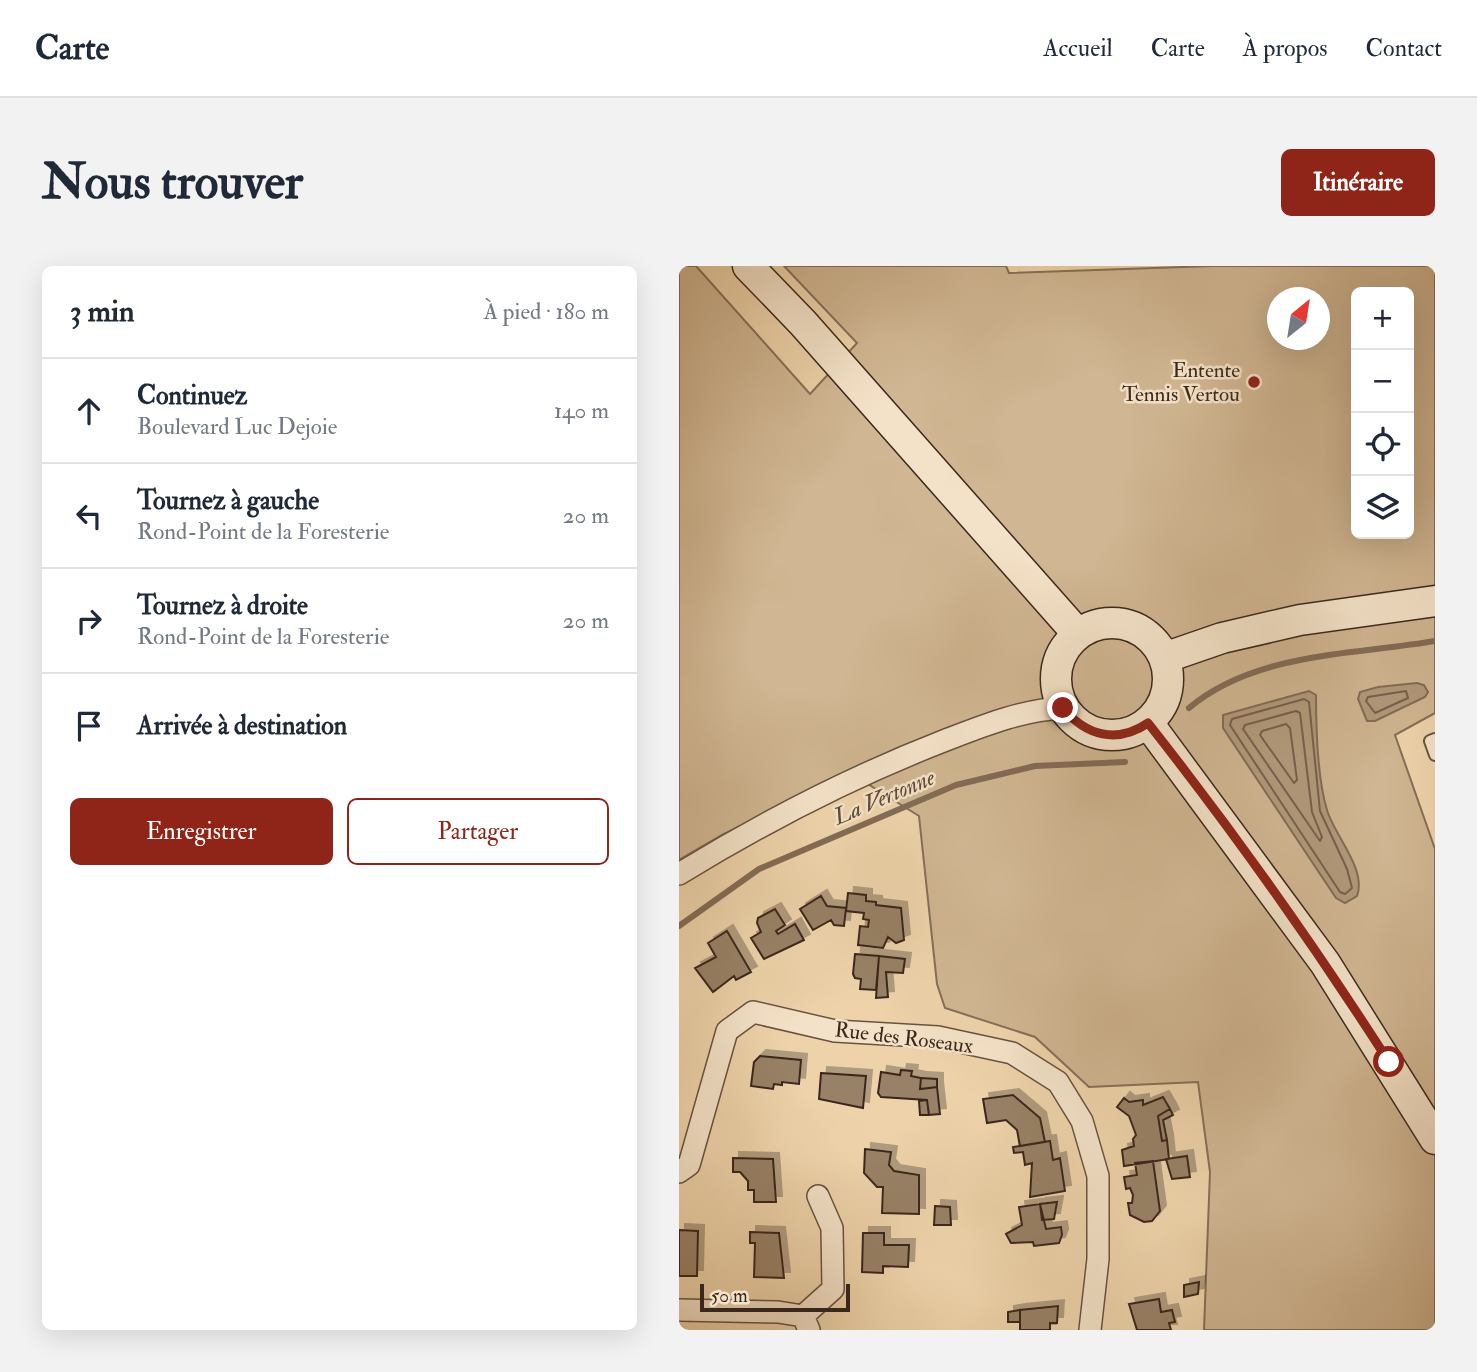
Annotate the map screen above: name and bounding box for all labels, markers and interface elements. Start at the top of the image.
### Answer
text: Carte [35,28,109,69]
text: Accueil [1043,33,1113,64]
text: Carte [1151,33,1205,64]
text: À propos [1243,33,1328,64]
text: Contact [1366,33,1442,64]
button: Itinéraire [1281,149,1435,216]
text: Nous trouver [42,152,303,213]
north arrow [1267,287,1330,350]
map controls [1351,287,1414,539]
button: + [1351,287,1414,350]
text: 3 min [70,293,135,330]
text: À pied · 180 m [483,297,609,326]
button: − [1351,350,1414,413]
place label: Entente Tennis Vertou [1122,357,1240,408]
marker: Entente Tennis Vertou [1246,374,1262,390]
text: Continuez [137,380,247,412]
icon: ahead [70,392,108,430]
text: 140 m [554,396,609,425]
text: Boulevard Luc Dejoie [137,412,337,441]
button: locate [1351,413,1414,476]
button: layers [1351,476,1414,539]
text: Tournez à gauche [137,485,319,517]
icon: left [70,497,108,535]
text: 20 m [563,501,609,530]
text: Rond-Point de la Foresterie [137,517,389,546]
text: Tournez à droite [137,590,308,622]
icon: right [70,602,108,640]
text: 20 m [563,606,609,635]
text: Rond-Point de la Foresterie [137,622,389,651]
route end [1047,692,1078,723]
icon: arrive [70,707,108,745]
text: Arrivée à destination [137,710,347,742]
water label: La Vertonne [828,763,939,832]
button: Enregistrer [70,798,333,865]
button: Partager [347,798,609,865]
street label: Rue des Roseaux [833,1016,975,1060]
route start [1373,1046,1404,1077]
scale bar [700,1281,851,1313]
text: 50 m [711,1284,748,1308]

